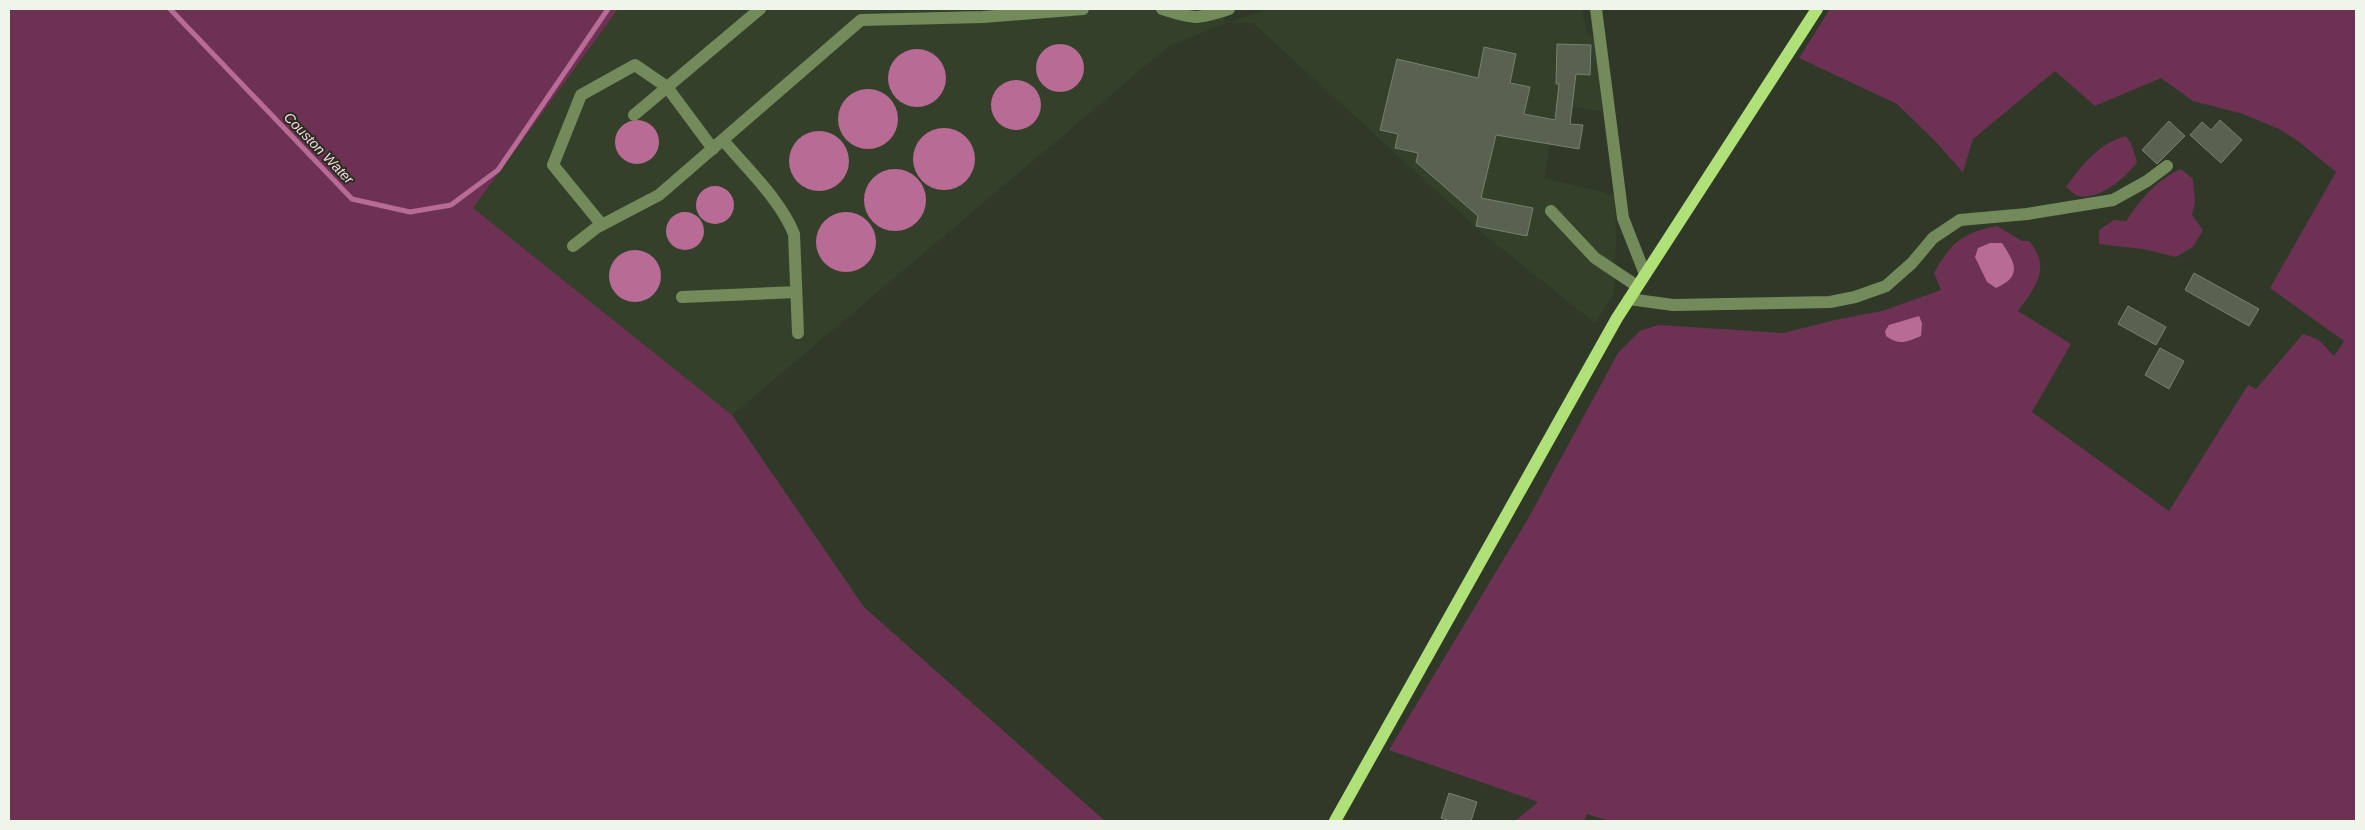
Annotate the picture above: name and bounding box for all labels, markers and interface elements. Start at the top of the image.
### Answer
water label: Couston Water [281,109,358,188]

